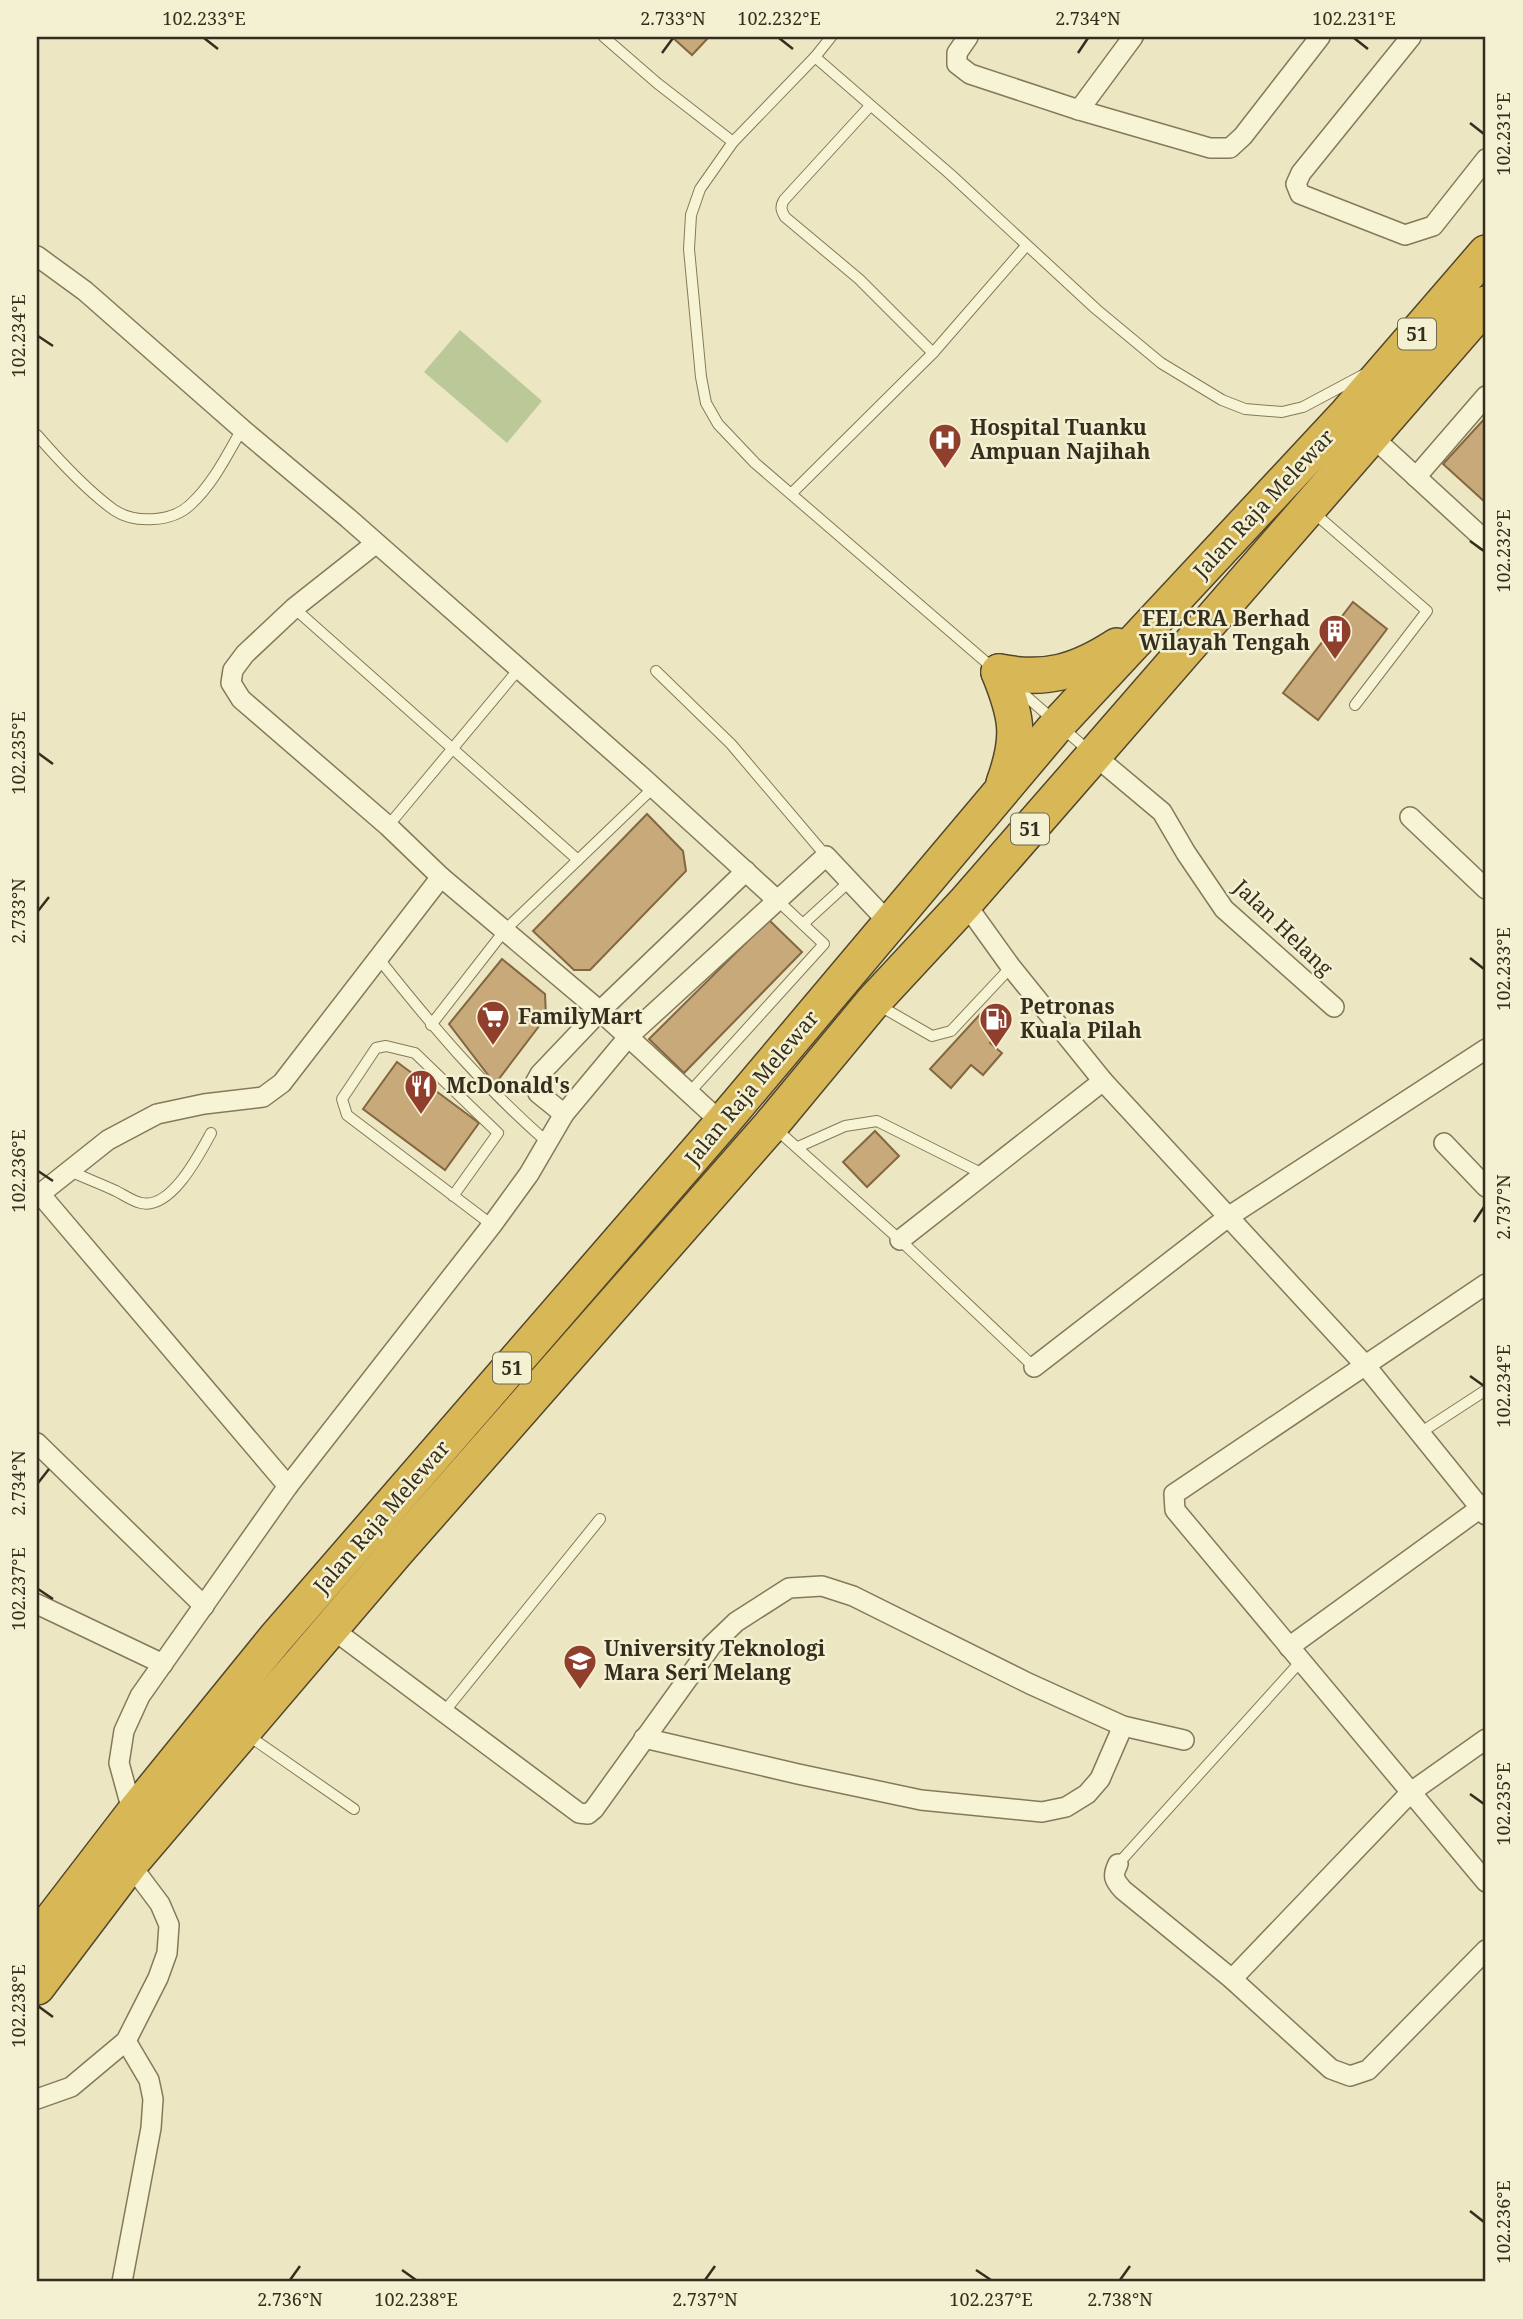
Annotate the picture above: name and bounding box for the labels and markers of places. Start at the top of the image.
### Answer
place label: Hospital Tuanku Ampuan Najihah [970,413,1151,465]
hospital icon: Hospital Tuanku Ampuan Najihah [926,421,964,470]
place label: FELCRA Berhad Wilayah Tengah [1139,604,1310,656]
building icon: FELCRA Berhad Wilayah Tengah [1316,612,1354,661]
place label: Petronas Kuala Pilah [1020,992,1142,1044]
supermarket icon: FamilyMart [474,998,512,1047]
fuel station icon: Petronas Kuala Pilah [977,1000,1015,1049]
place label: FamilyMart [518,1002,643,1030]
restaurant icon: McDonald's [402,1067,440,1116]
place label: McDonald's [446,1071,570,1099]
place label: University Teknologi Mara Seri Melang [604,1634,826,1686]
school or university icon: University Teknologi Mara Seri Melang [561,1642,599,1691]

